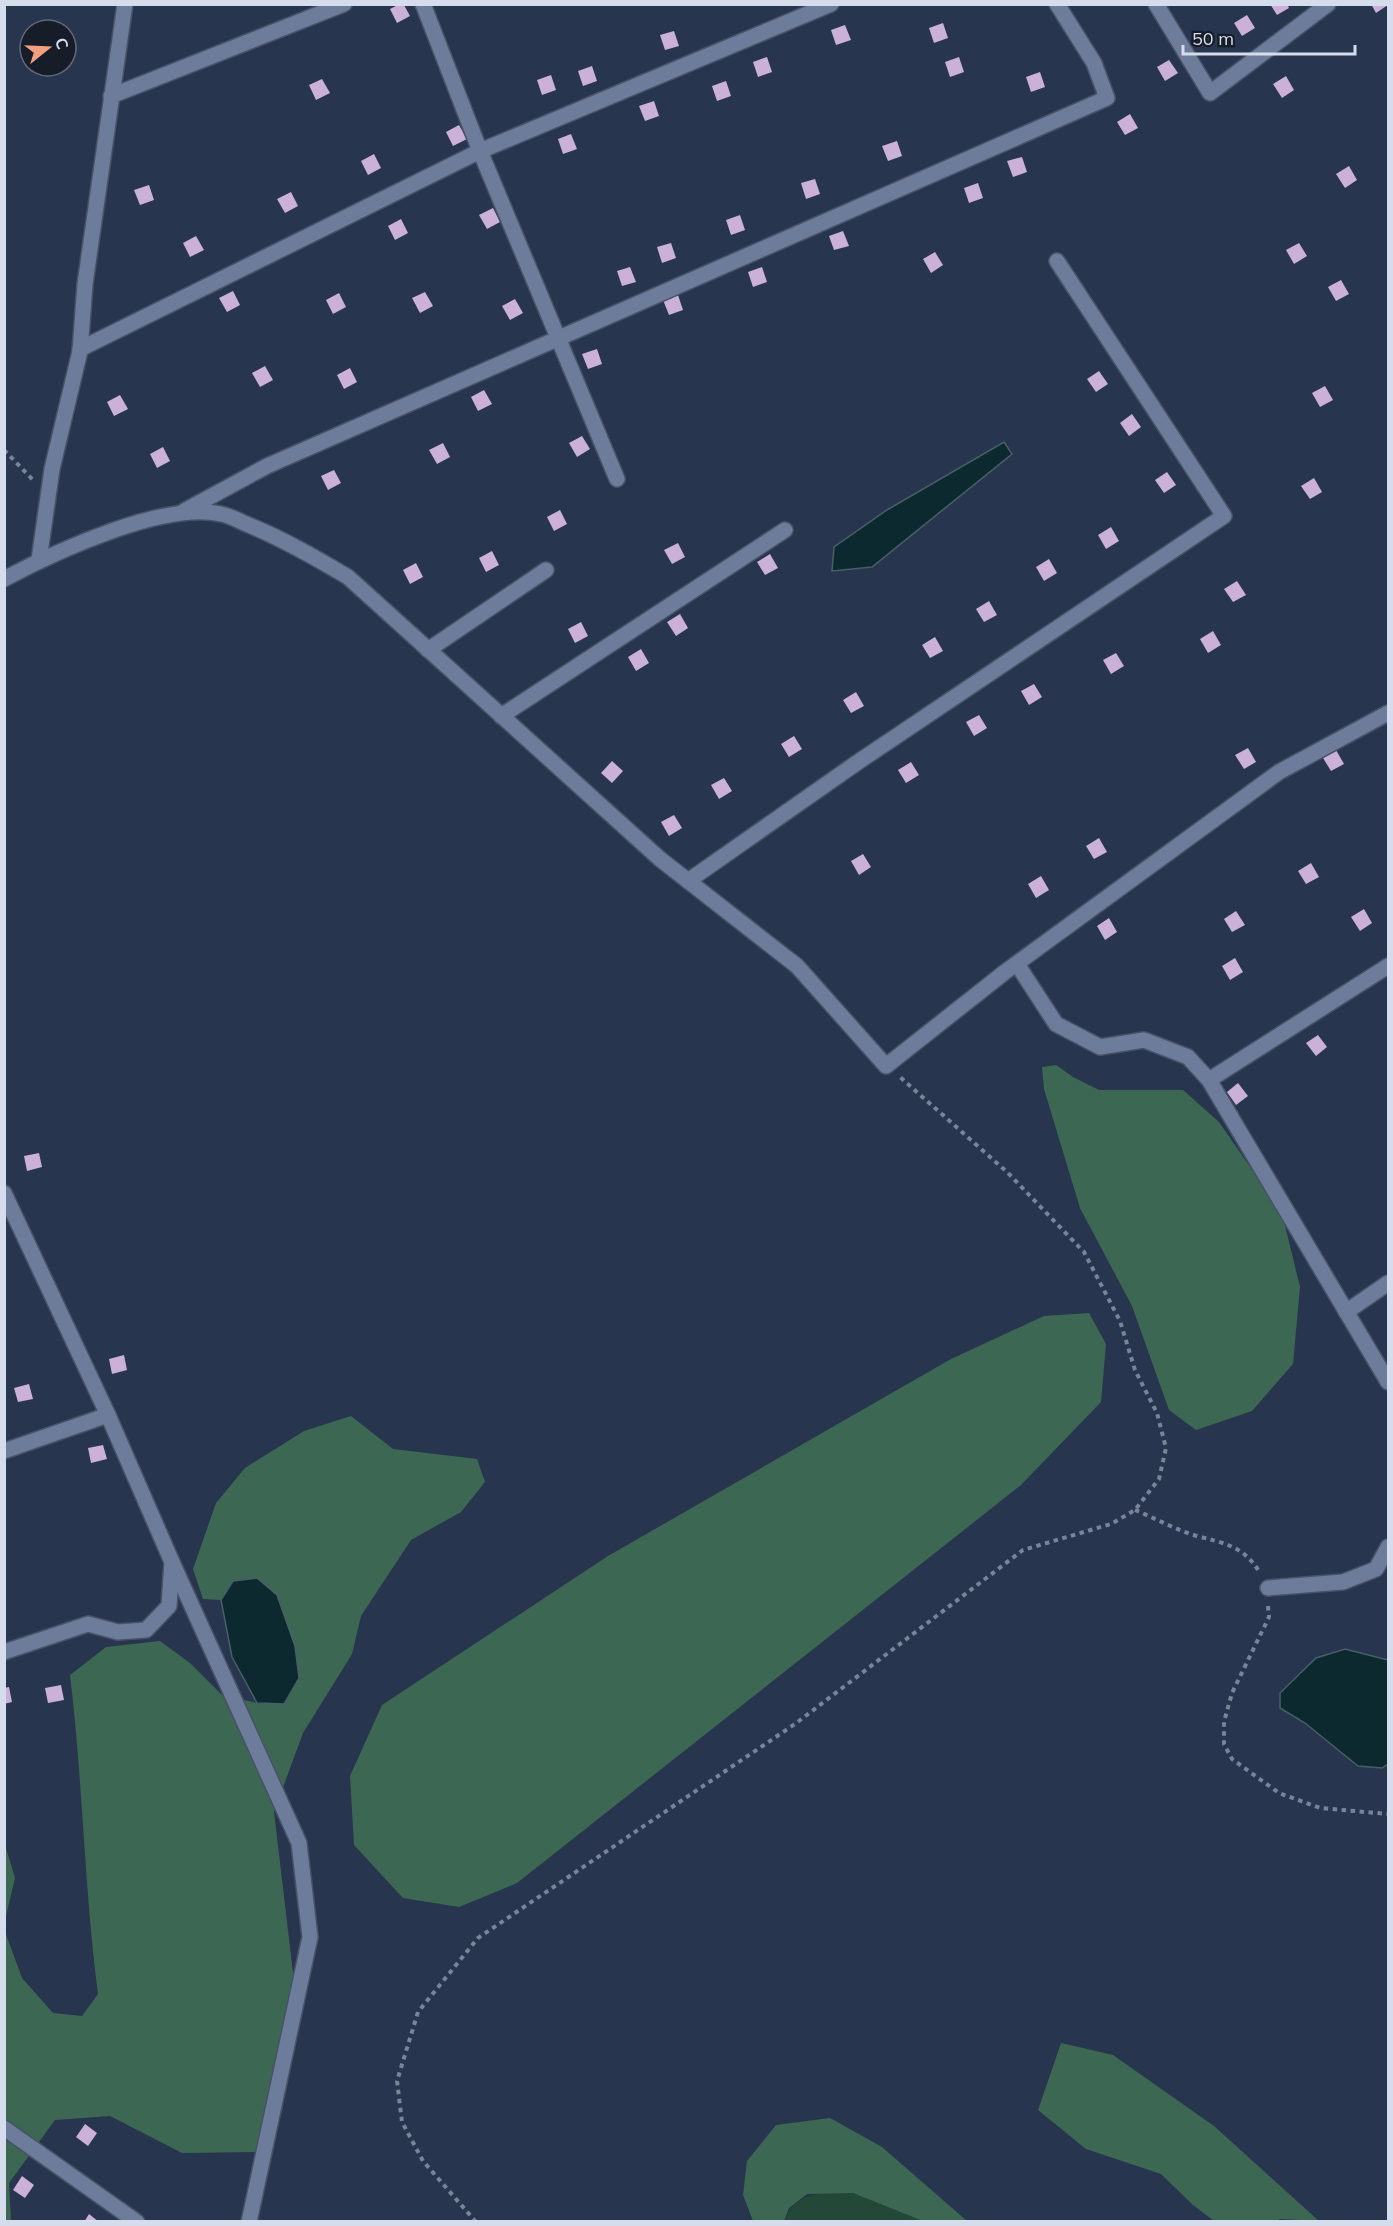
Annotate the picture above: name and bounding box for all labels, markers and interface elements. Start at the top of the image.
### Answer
north arrow [18,18,78,78]
scale bar [1183,18,1356,56]
text: 50 m [1192,27,1234,50]
text: С [51,35,73,52]

